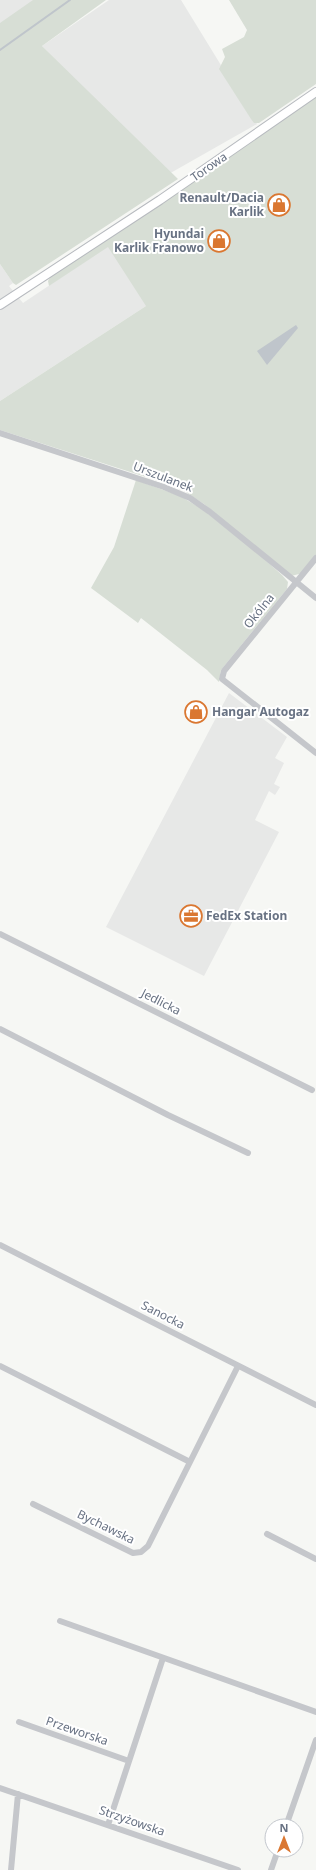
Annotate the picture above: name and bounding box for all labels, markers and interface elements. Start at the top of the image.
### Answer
street label: Torowa [187,148,230,185]
place label: Renault/Dacia Karlik [179,189,265,220]
shop icon: Renault/Dacia Karlik [266,192,292,218]
place label: Hyundai Karlik Franowo [114,225,204,256]
shop icon: Hyundai Karlik Franowo [206,228,232,254]
street label: Urszulanek [131,457,196,496]
street label: Okólna [239,590,278,632]
shop icon: Hangar Autogaz [183,699,209,725]
place label: Hangar Autogaz [212,703,309,720]
office icon: FedEx Station [178,903,204,929]
place label: FedEx Station [206,907,287,924]
street label: Jedlicka [138,984,184,1019]
street label: Sanocka [138,1296,188,1333]
street label: Bychawska [75,1505,138,1548]
street label: Przeworska [44,1712,111,1749]
street label: Strzyżowska [97,1801,167,1840]
north arrow [264,1818,304,1858]
text: N [280,1820,288,1835]

